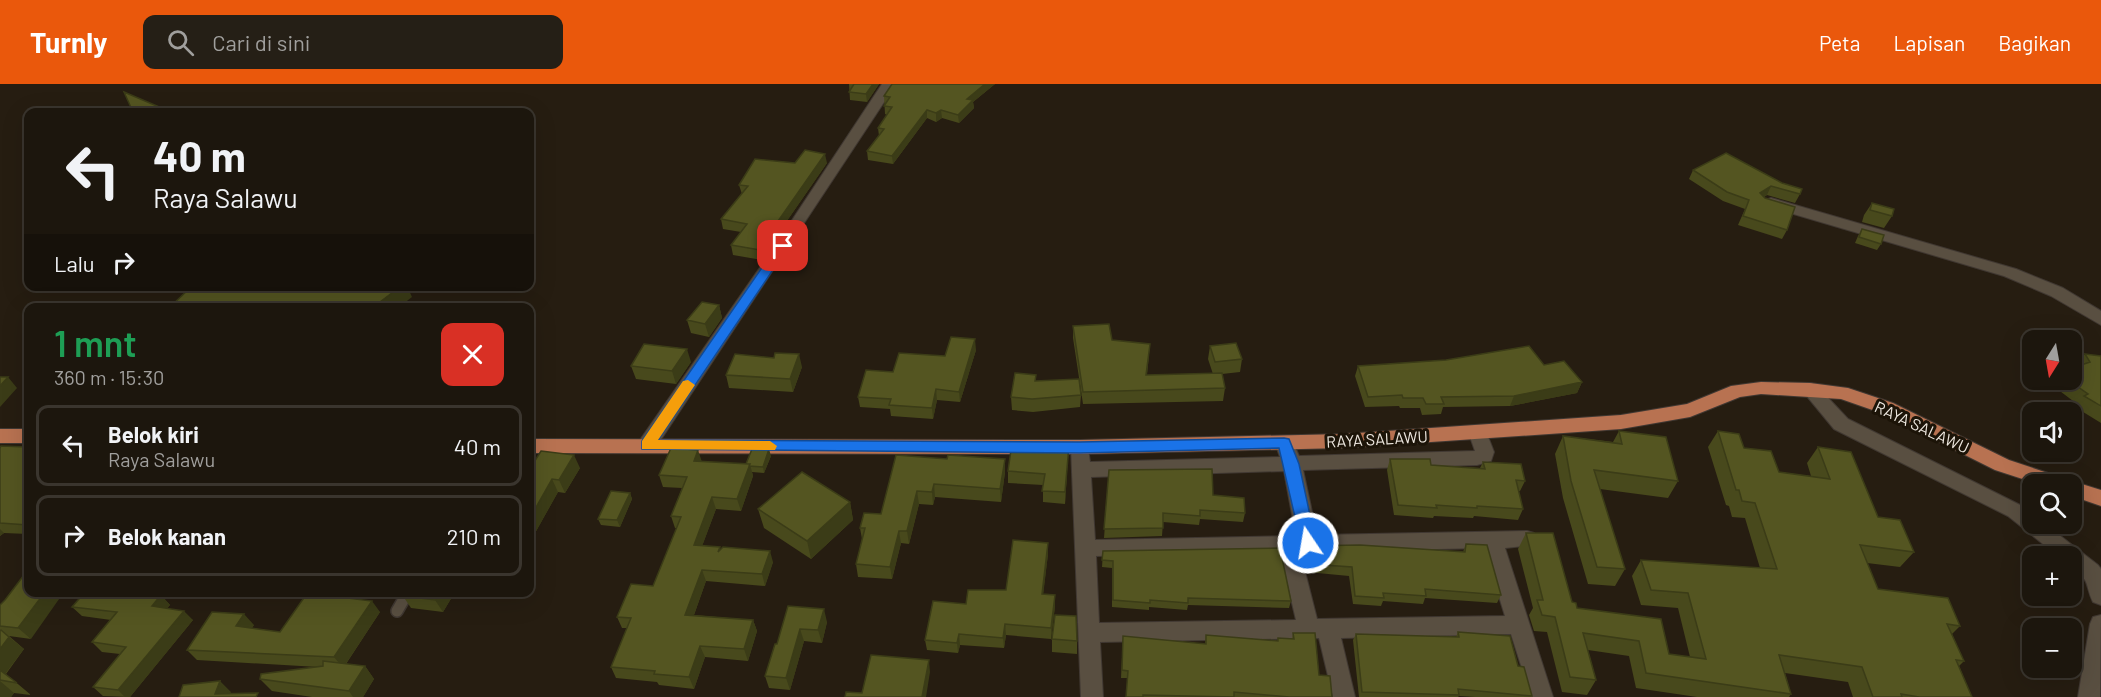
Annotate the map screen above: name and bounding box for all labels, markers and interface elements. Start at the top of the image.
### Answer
search box [143,15,563,69]
text: Turnly [30,25,107,59]
icon: search [164,26,197,59]
text: Cari di sini [212,29,310,55]
text: Peta [1819,30,1860,55]
text: Lapisan [1893,30,1965,55]
text: Bagikan [1998,30,2071,55]
text: 40 m [153,130,246,180]
icon: left [54,132,132,210]
text: Raya Salawu [153,181,298,213]
pin [757,220,808,271]
icon: arrive [766,229,799,262]
icon: right [107,246,140,279]
text: Lalu [54,250,95,276]
text: 1 mnt [54,321,137,364]
button: close [441,323,504,386]
north arrow [2022,330,2082,390]
map controls [2022,330,2082,678]
text: 360 m · 15:30 [54,365,164,389]
street label: RAYA SALAWU [1872,396,1972,457]
button: sound [2022,402,2082,462]
text: Belok kiri [108,421,199,447]
street label: RAYA SALAWU [1326,426,1428,451]
icon: left [57,429,90,462]
text: 40 m [454,433,501,459]
text: Raya Salawu [108,447,215,471]
button: search [2022,474,2082,534]
position arrow [1276,511,1340,575]
icon: right [57,519,90,552]
text: Belok kanan [108,523,226,549]
text: 210 m [447,523,501,549]
button: + [2022,546,2082,606]
button: − [2022,618,2082,678]

